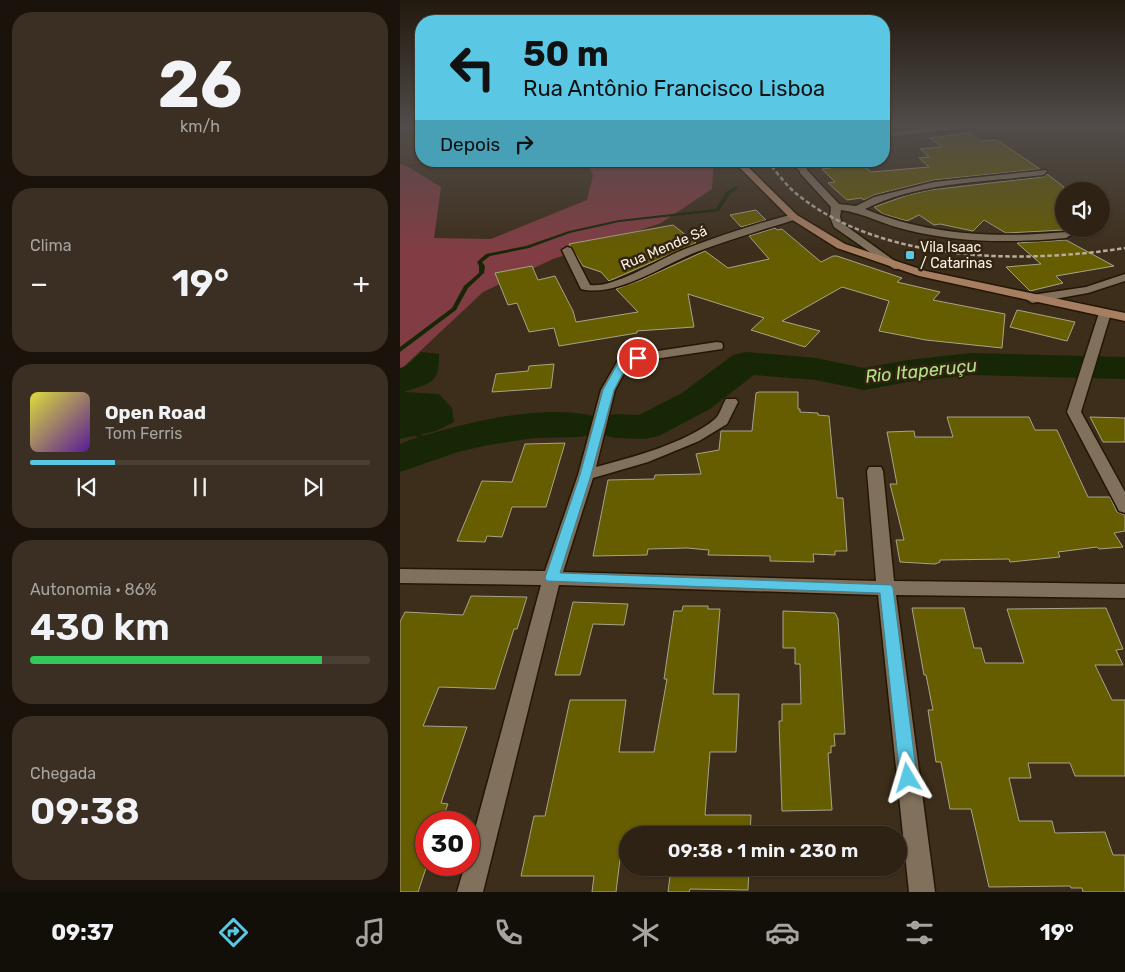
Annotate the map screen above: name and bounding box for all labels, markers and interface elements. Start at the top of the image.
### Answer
text: 50 m [523,33,609,75]
icon: left [440,35,505,100]
text: 26 [158,46,242,123]
text: Rua Antônio Francisco Lisboa [523,75,825,102]
text: km/h [180,117,220,136]
icon: right [510,130,538,158]
text: Depois [440,133,500,156]
map controls [1055,182,1110,237]
button: sound [1055,182,1110,237]
street label: Rua Mende Sá [618,222,710,274]
text: Clima [30,236,71,255]
place label: Vila Isaac / Catarinas [920,239,992,272]
marker: Vila Isaac / Catarinas [904,249,916,261]
text: 19° [172,260,229,306]
text: − [30,267,48,300]
text: + [353,267,370,300]
pin [617,337,659,379]
icon: arrive [624,344,652,372]
water label: Rio Itaperuçu [864,354,978,388]
text: Open Road [105,401,206,424]
text: Tom Ferris [105,424,182,443]
icon: previous [73,473,101,501]
icon: pause [186,473,214,501]
icon: next [299,473,327,501]
text: Autonomia · 86% [30,580,157,599]
text: 430 km [30,604,170,650]
position arrow [881,751,933,803]
text: Chegada [30,764,96,783]
text: 09:38 [30,788,140,834]
speed limit sign: 30 [415,811,480,876]
text: 09:38 · 1 min · 230 m [668,839,858,862]
icon: directions [216,915,251,950]
icon: music [353,915,388,950]
icon: phone [491,915,526,950]
icon: climate [628,915,663,950]
icon: car [765,915,800,950]
icon: filters [902,915,937,950]
text: 09:37 [51,919,114,946]
text: 19° [1040,919,1074,946]

